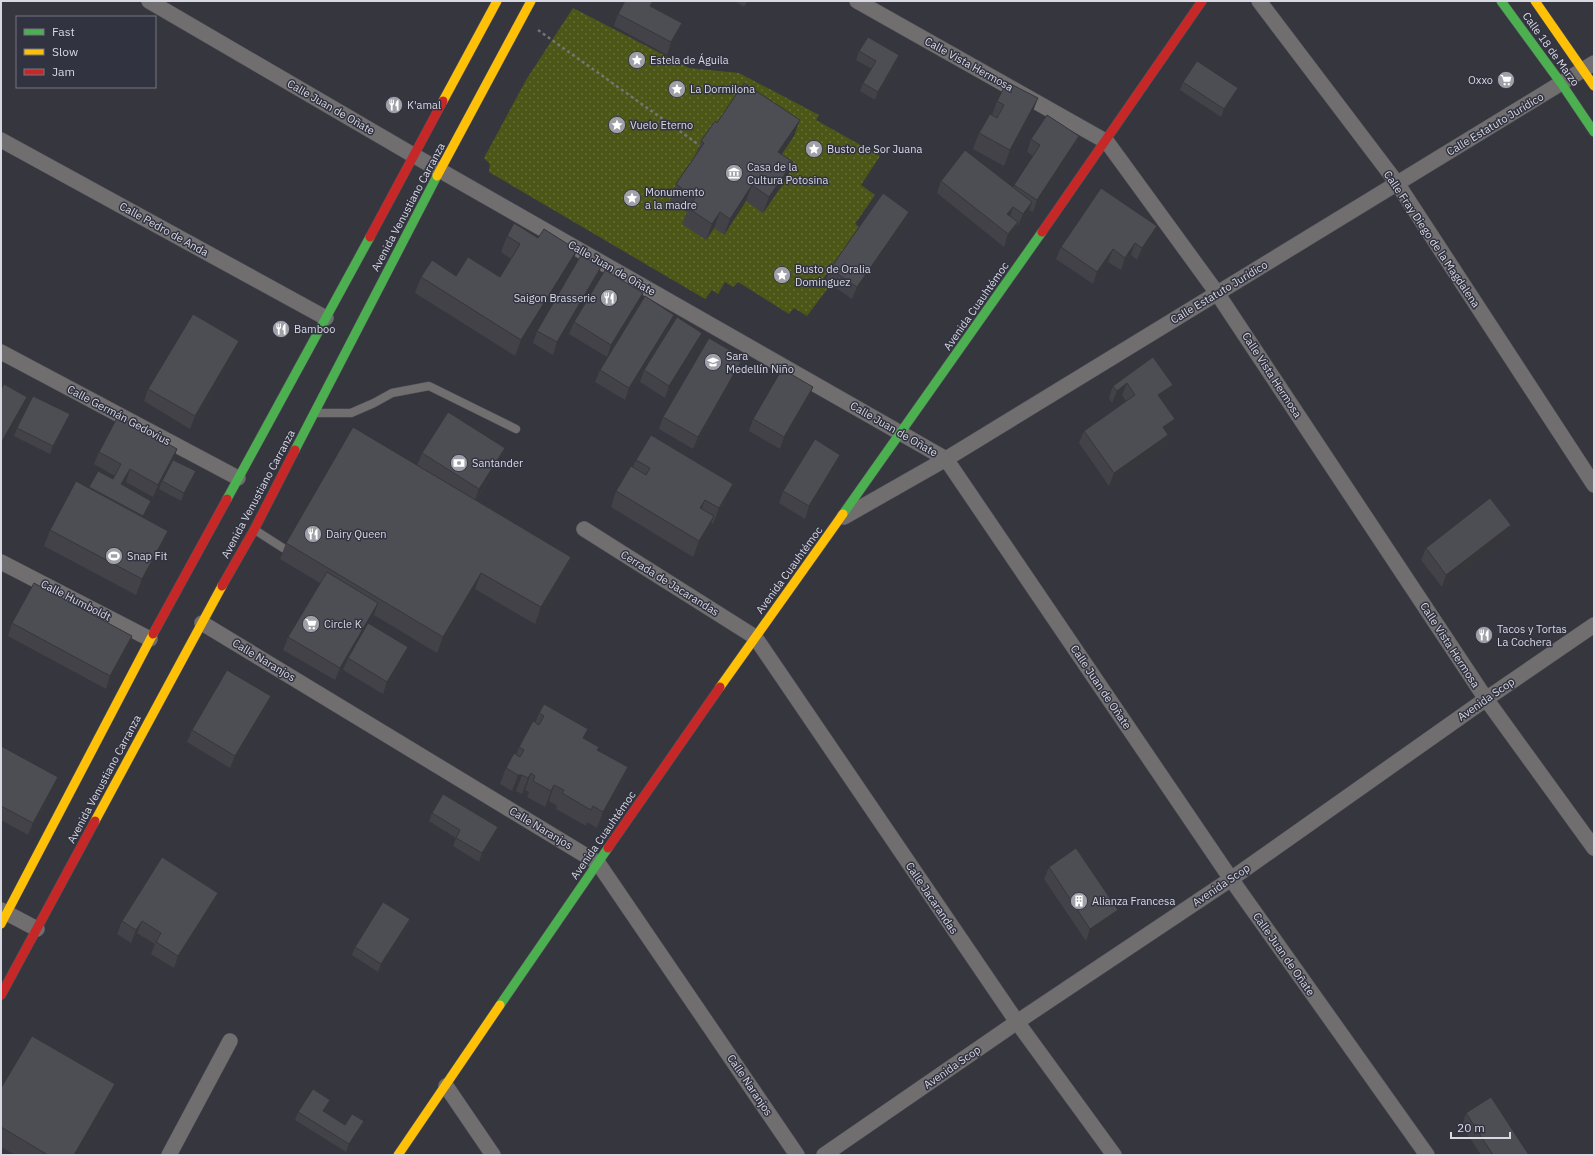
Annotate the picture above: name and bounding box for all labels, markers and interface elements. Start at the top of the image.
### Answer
street label: Calle 18 de Marzo [1519,9,1583,89]
legend [16,16,156,88]
text: Fast [52,24,75,39]
street label: Calle Vista Hermosa [922,34,1016,94]
text: Slow [52,44,78,59]
place icon: Estela de Águila [627,50,647,70]
place label: Estela de Águila [650,53,729,67]
text: Jam [52,64,75,79]
supermarket icon: Oxxo [1496,70,1516,90]
place label: Oxxo [1468,73,1493,87]
street label: Calle Juan de Oñate [285,76,377,138]
place icon: La Dormilona [667,79,687,99]
place label: La Dormilona [690,82,755,96]
street label: Calle Estatuto Jurídico [1444,89,1546,159]
restaurant icon: K'amal [384,95,404,115]
place label: K'amal [407,98,441,112]
place icon: Vuelo Eterno [607,115,627,135]
place label: Vuelo Eterno [630,118,693,132]
place icon: Busto de Sor Juana [804,139,824,159]
street label: Avenida Venustiano Carranza [368,140,448,274]
place label: Busto de Sor Juana [827,142,922,156]
place label: Casa de la Cultura Potosina [747,160,829,187]
museum icon: Casa de la Cultura Potosina [724,163,744,183]
street label: Calle Fray Diego de la Magdalena [1381,168,1483,310]
place label: Monumento a la madre [645,185,704,212]
place icon: Monumento a la madre [622,188,642,208]
street label: Calle Pedro de Anda [117,199,211,259]
street label: Calle Juan de Oñate [566,237,658,299]
street label: Calle Estatuto Jurídico [1168,257,1270,327]
street label: Avenida Cuauhtémoc [940,259,1012,353]
place label: Busto de Oralia Dominguez [795,262,871,289]
place icon: Busto de Oralia Dominguez [772,265,792,285]
restaurant icon: Saigon Brasserie [599,288,619,308]
place label: Saigon Brasserie [514,291,596,305]
restaurant icon: Bamboo [271,319,291,339]
place label: Bamboo [294,322,335,336]
street label: Calle Vista Hermosa [1239,330,1305,421]
place label: Sara Medellín Niño [726,349,794,376]
school or university icon: Sara Medellín Niño [703,352,723,372]
street label: Calle Germán Gedovius [65,382,173,448]
street label: Calle Juan de Oñate [848,398,940,460]
street label: Avenida Venustiano Carranza [218,427,298,561]
bank icon: Santander [449,453,469,473]
place label: Santander [472,456,523,470]
street label: Avenida Cuauhtémoc [753,523,826,616]
restaurant icon: Dairy Queen [303,524,323,544]
place label: Dairy Queen [326,527,387,541]
sports icon: Snap Fit [104,546,124,566]
street label: Cerrada de Jacarandas [618,547,722,619]
place label: Snap Fit [127,549,167,563]
street label: Calle Humboldt [39,576,113,624]
street label: Calle Vista Hermosa [1417,600,1483,691]
supermarket icon: Circle K [301,614,321,634]
place label: Circle K [324,617,362,631]
place label: Tacos y Tortas La Cochera [1497,622,1567,649]
restaurant icon: Tacos y Tortas La Cochera [1474,625,1494,645]
street label: Calle Naranjos [230,636,298,684]
street label: Calle Juan de Oñate [1068,642,1134,732]
street label: Avenida Scop [1455,674,1517,724]
street label: Avenida Venustiano Carranza [64,712,144,846]
street label: Avenida Cuauhtémoc [567,788,639,882]
street label: Calle Naranjos [507,804,575,852]
street label: Calle Jacarandas [903,859,961,937]
street label: Avenida Scop [1190,861,1252,909]
building icon: Alianza Francesa [1069,891,1089,911]
place label: Alianza Francesa [1092,894,1175,908]
street label: Calle Juan de Oñate [1250,910,1318,998]
street label: Avenida Scop [921,1042,983,1092]
street label: Calle Naranjos [724,1052,776,1118]
scale bar [1451,1114,1510,1140]
text: 20 m [1457,1120,1485,1135]

